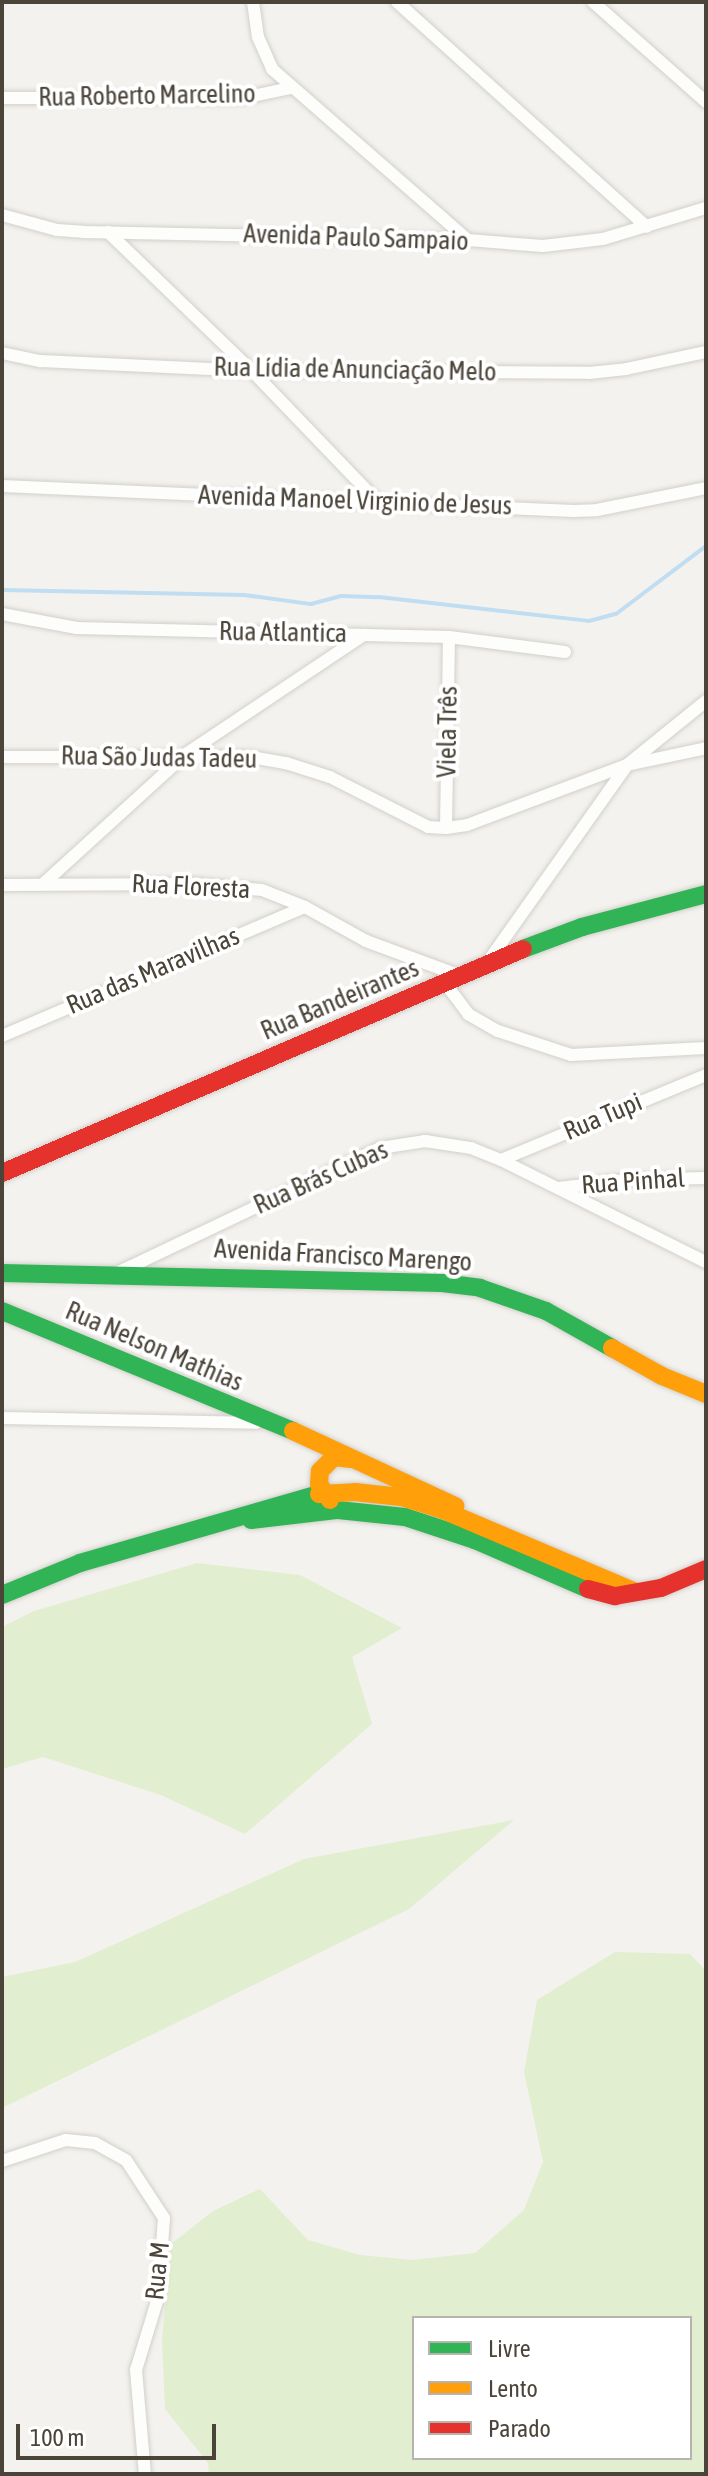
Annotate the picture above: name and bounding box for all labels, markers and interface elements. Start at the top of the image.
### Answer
street label: Rua Roberto Marcelino [38,79,256,113]
street label: Avenida Paulo Sampaio [243,218,469,258]
street label: Rua Lídia de Anunciação Melo [213,352,497,388]
street label: Avenida Manoel Virginio de Jesus [198,480,512,522]
street label: Rua Atlantica [219,616,347,650]
street label: Viela Três [432,686,464,778]
street label: Rua São Judas Tadeu [61,741,257,775]
street label: Rua Floresta [131,868,251,906]
street label: Rua das Maravilhas [62,921,244,1021]
street label: Rua Bandeirantes [256,953,424,1047]
street label: Rua Tupi [559,1087,647,1147]
street label: Rua Brás Cubas [249,1135,393,1221]
street label: Rua Pinhal [580,1163,686,1201]
street label: Avenida Francisco Marengo [213,1234,473,1278]
street label: Rua Nelson Mathias [61,1296,247,1398]
street label: Rua M [139,2240,177,2302]
legend [412,2316,692,2460]
text: Livre [488,2335,531,2362]
text: Lento [488,2375,538,2402]
scale bar [20,2408,220,2458]
text: Parado [488,2415,551,2442]
text: 100 m [30,2424,84,2451]

